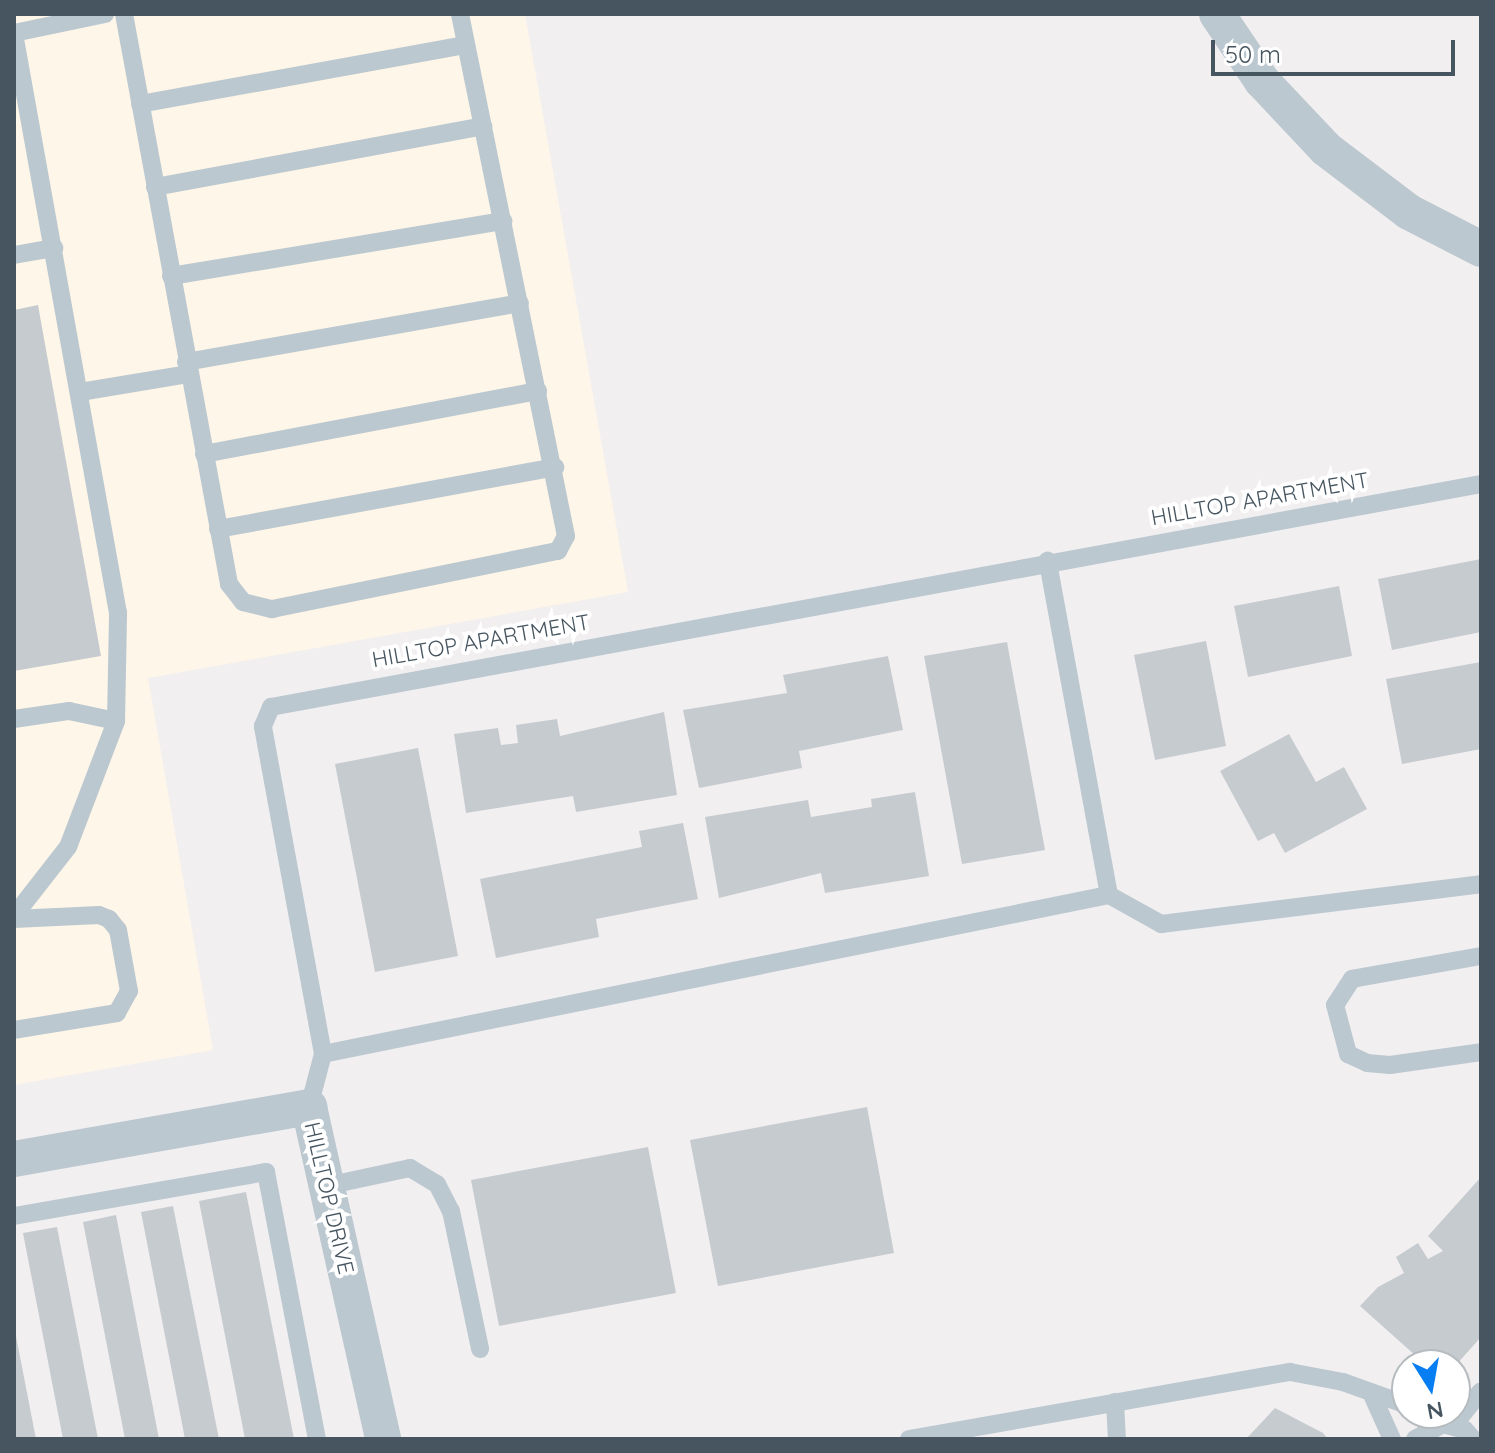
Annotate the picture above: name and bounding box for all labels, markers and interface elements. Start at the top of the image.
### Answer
scale bar [1215,24,1459,74]
text: 50 m [1225,39,1281,69]
street label: HILLTOP APARTMENT [1149,467,1371,531]
street label: HILLTOP APARTMENT [370,609,592,673]
street label: HILLTOP DRIVE [299,1119,359,1277]
north arrow [1391,1349,1471,1429]
text: N [1425,1395,1446,1426]

